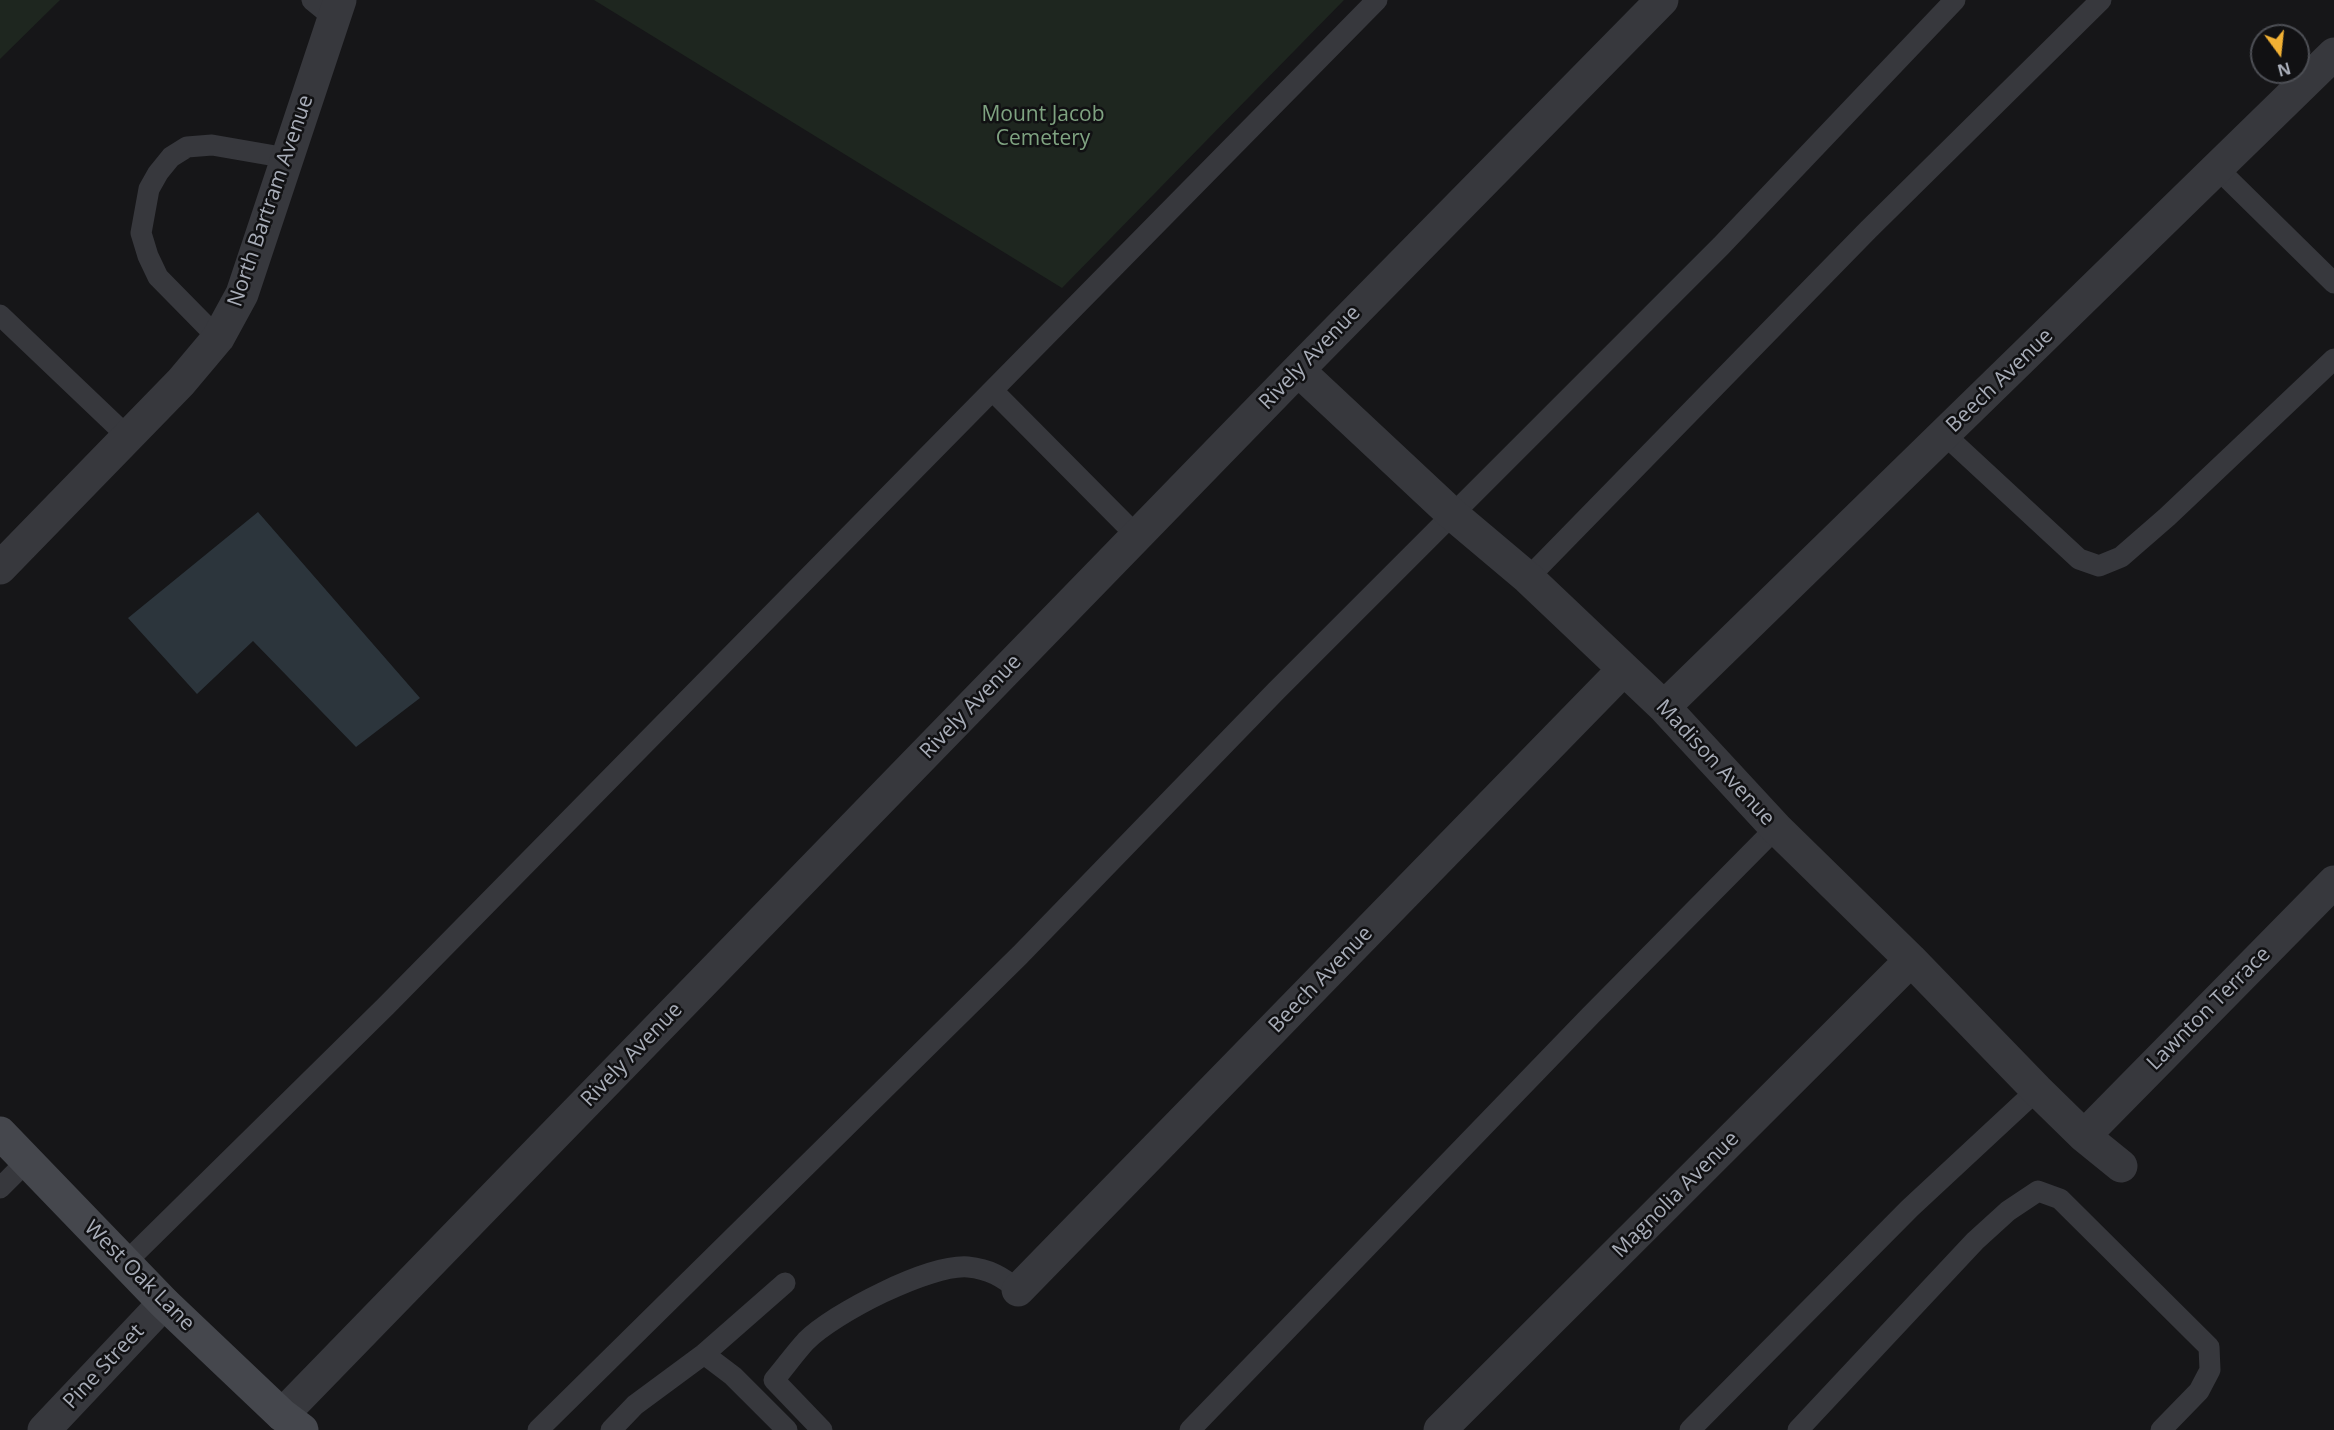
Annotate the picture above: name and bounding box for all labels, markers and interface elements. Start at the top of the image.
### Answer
north arrow [2250,24,2310,84]
text: N [2275,57,2293,82]
street label: North Bartram Avenue [223,92,319,310]
park label: Mount Jacob Cemetery [981,102,1105,152]
street label: Rively Avenue [1254,301,1366,415]
street label: Beech Avenue [1941,324,2059,438]
street label: Rively Avenue [915,650,1027,764]
street label: Madison Avenue [1650,695,1780,831]
street label: Beech Avenue [1264,921,1378,1039]
street label: Lawnton Terrace [2142,942,2276,1076]
street label: Rively Avenue [576,998,688,1112]
street label: Magnolia Avenue [1608,1127,1744,1263]
street label: West Oak Lane [78,1215,200,1337]
street label: Pine Street [58,1319,150,1415]

